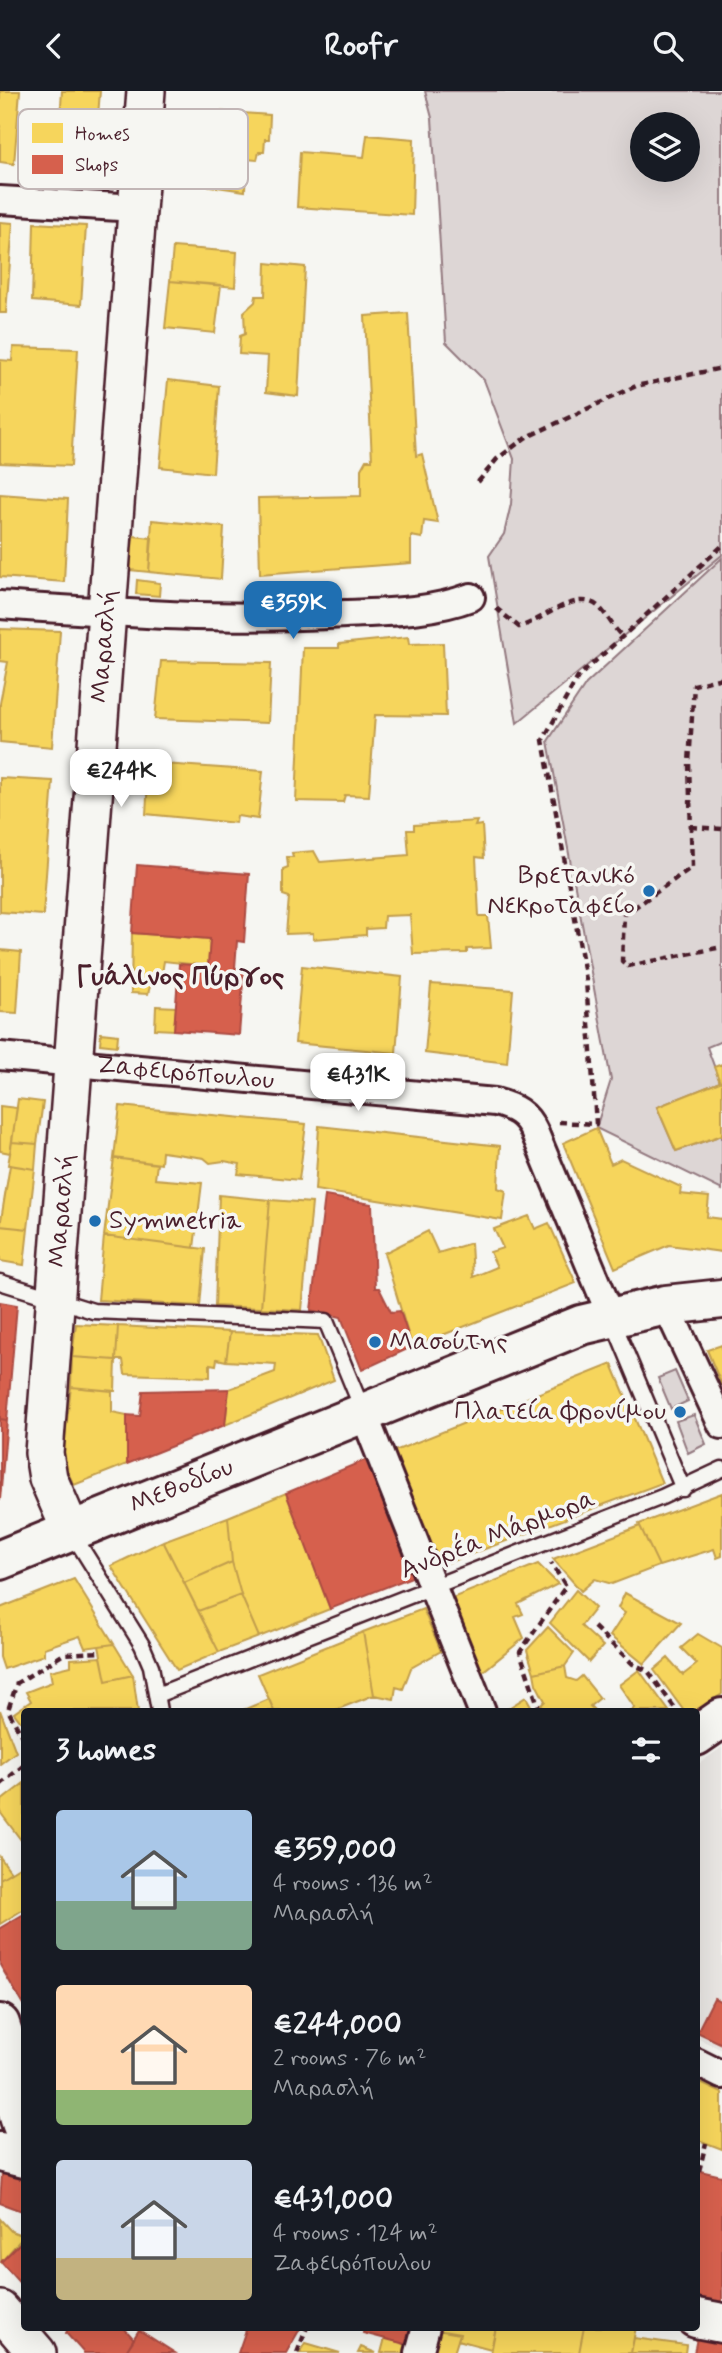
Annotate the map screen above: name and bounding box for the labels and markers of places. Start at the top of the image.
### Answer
pin: €359K [244,581,342,641]
pin: €244K [72,749,170,809]
place label: Βρετανικό Νεκροταφείο [487,859,635,923]
marker: Βρετανικό Νεκροταφείο [641,883,657,899]
pin: €431K [309,1053,407,1113]
place label: Symmetria [109,1204,242,1238]
marker: Symmetria [87,1213,103,1229]
place label: Μασούτης [389,1325,508,1359]
marker: Μασούτης [367,1334,383,1350]
place label: Πλατεία Φρονίμου [454,1395,666,1429]
marker: Πλατεία Φρονίμου [672,1404,688,1420]

